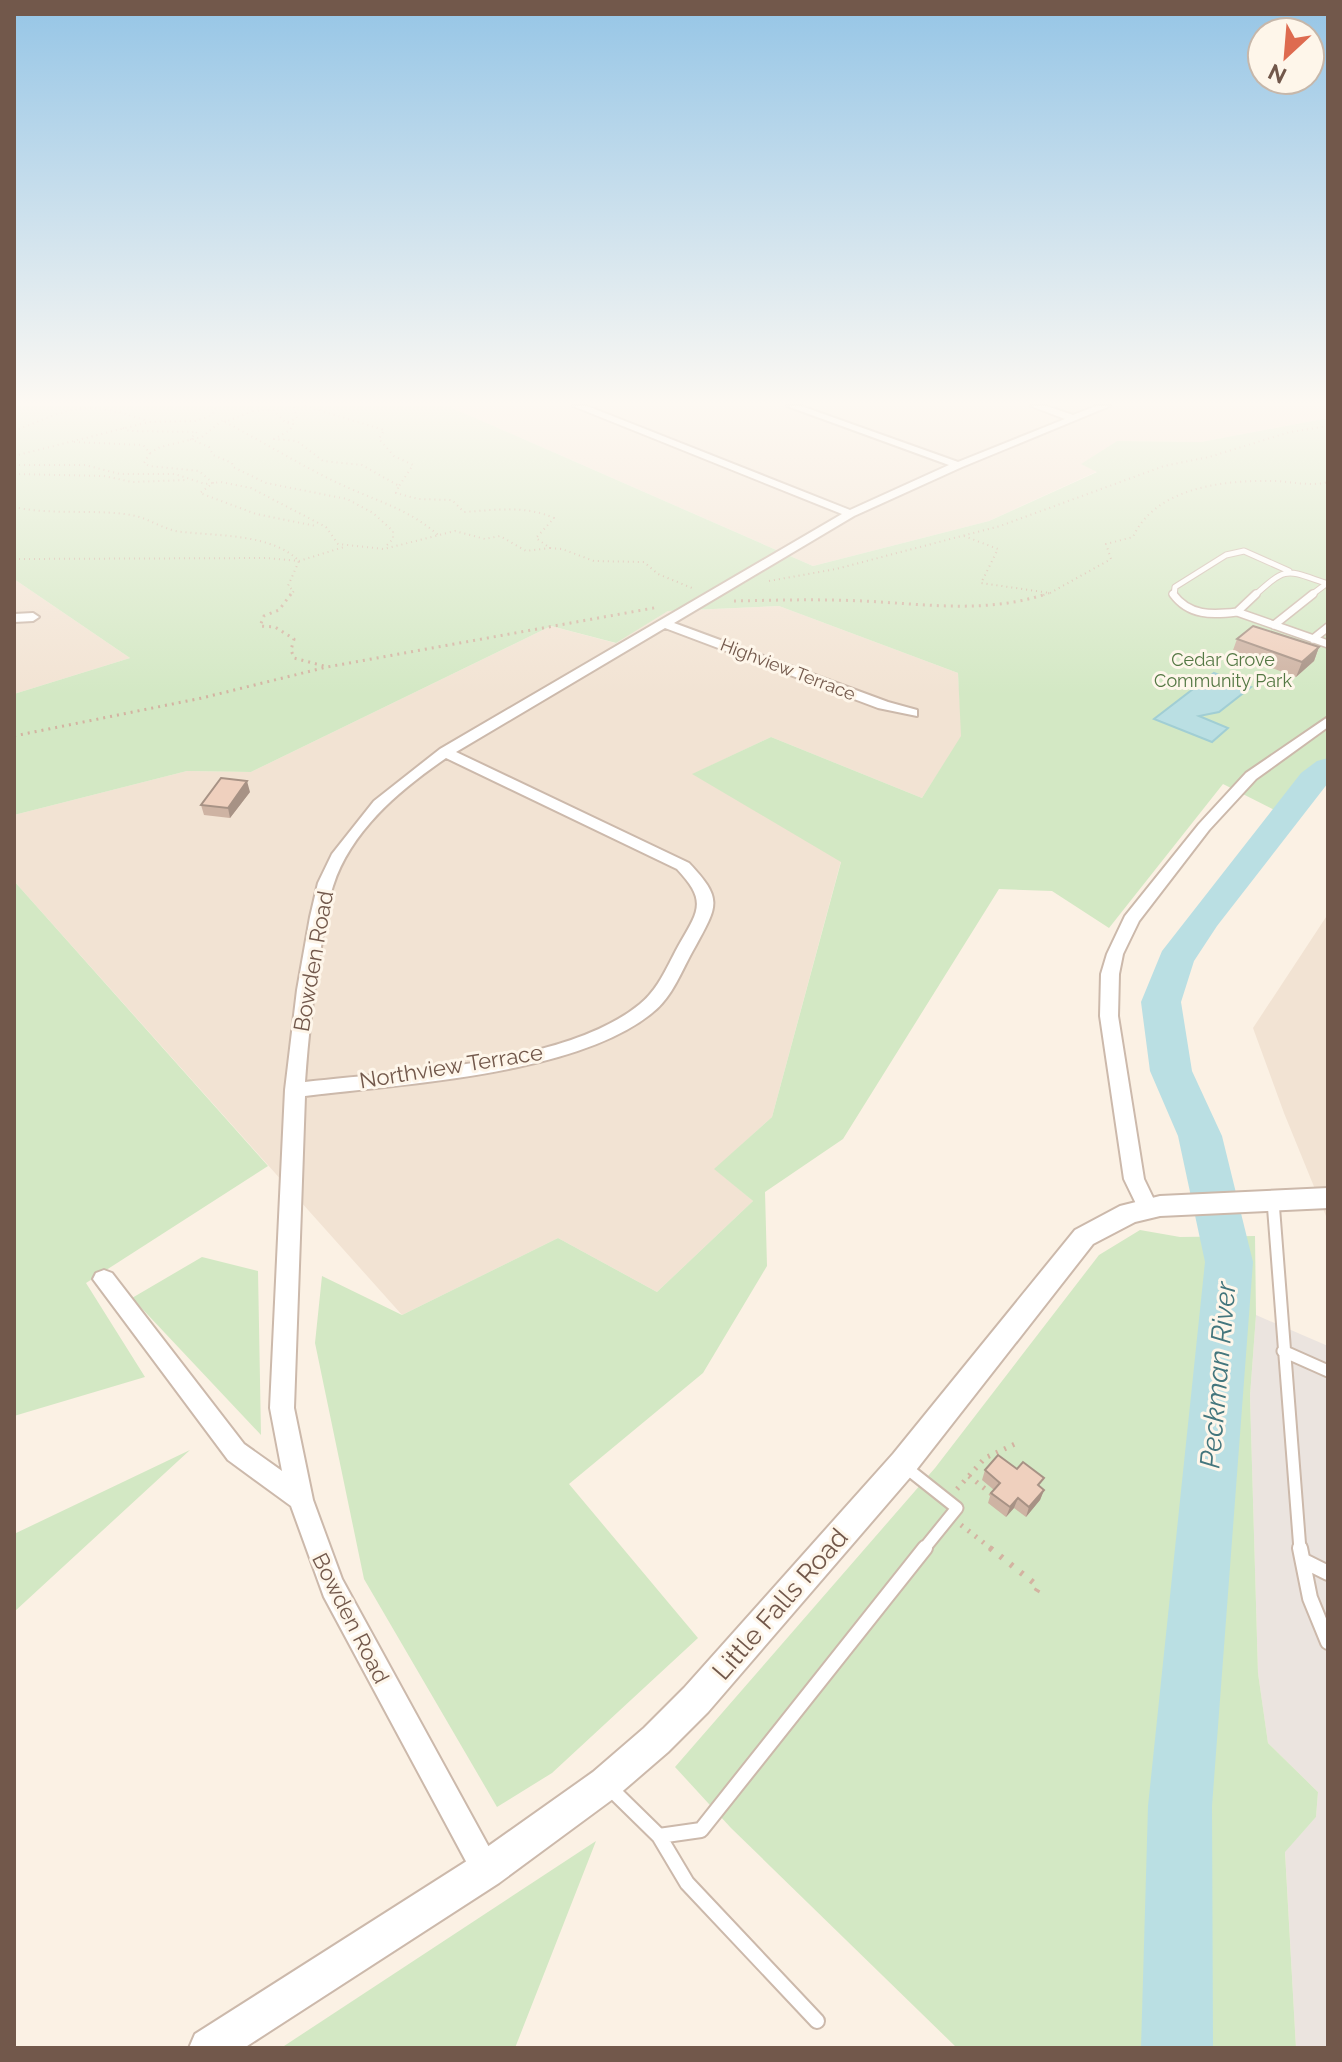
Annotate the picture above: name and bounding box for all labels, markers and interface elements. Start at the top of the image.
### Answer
north arrow [1246,16,1326,96]
text: N [1264,59,1290,89]
street label: Highview Terrace [718,634,859,705]
park label: Cedar Grove Community Park [1154,649,1292,691]
street label: Bowden Road [288,888,338,1034]
street label: Northview Terrace [358,1039,545,1093]
water label: Peckman River [1193,1279,1243,1469]
street label: Little Falls Road [706,1522,854,1686]
street label: Bowden Road [307,1549,395,1687]

